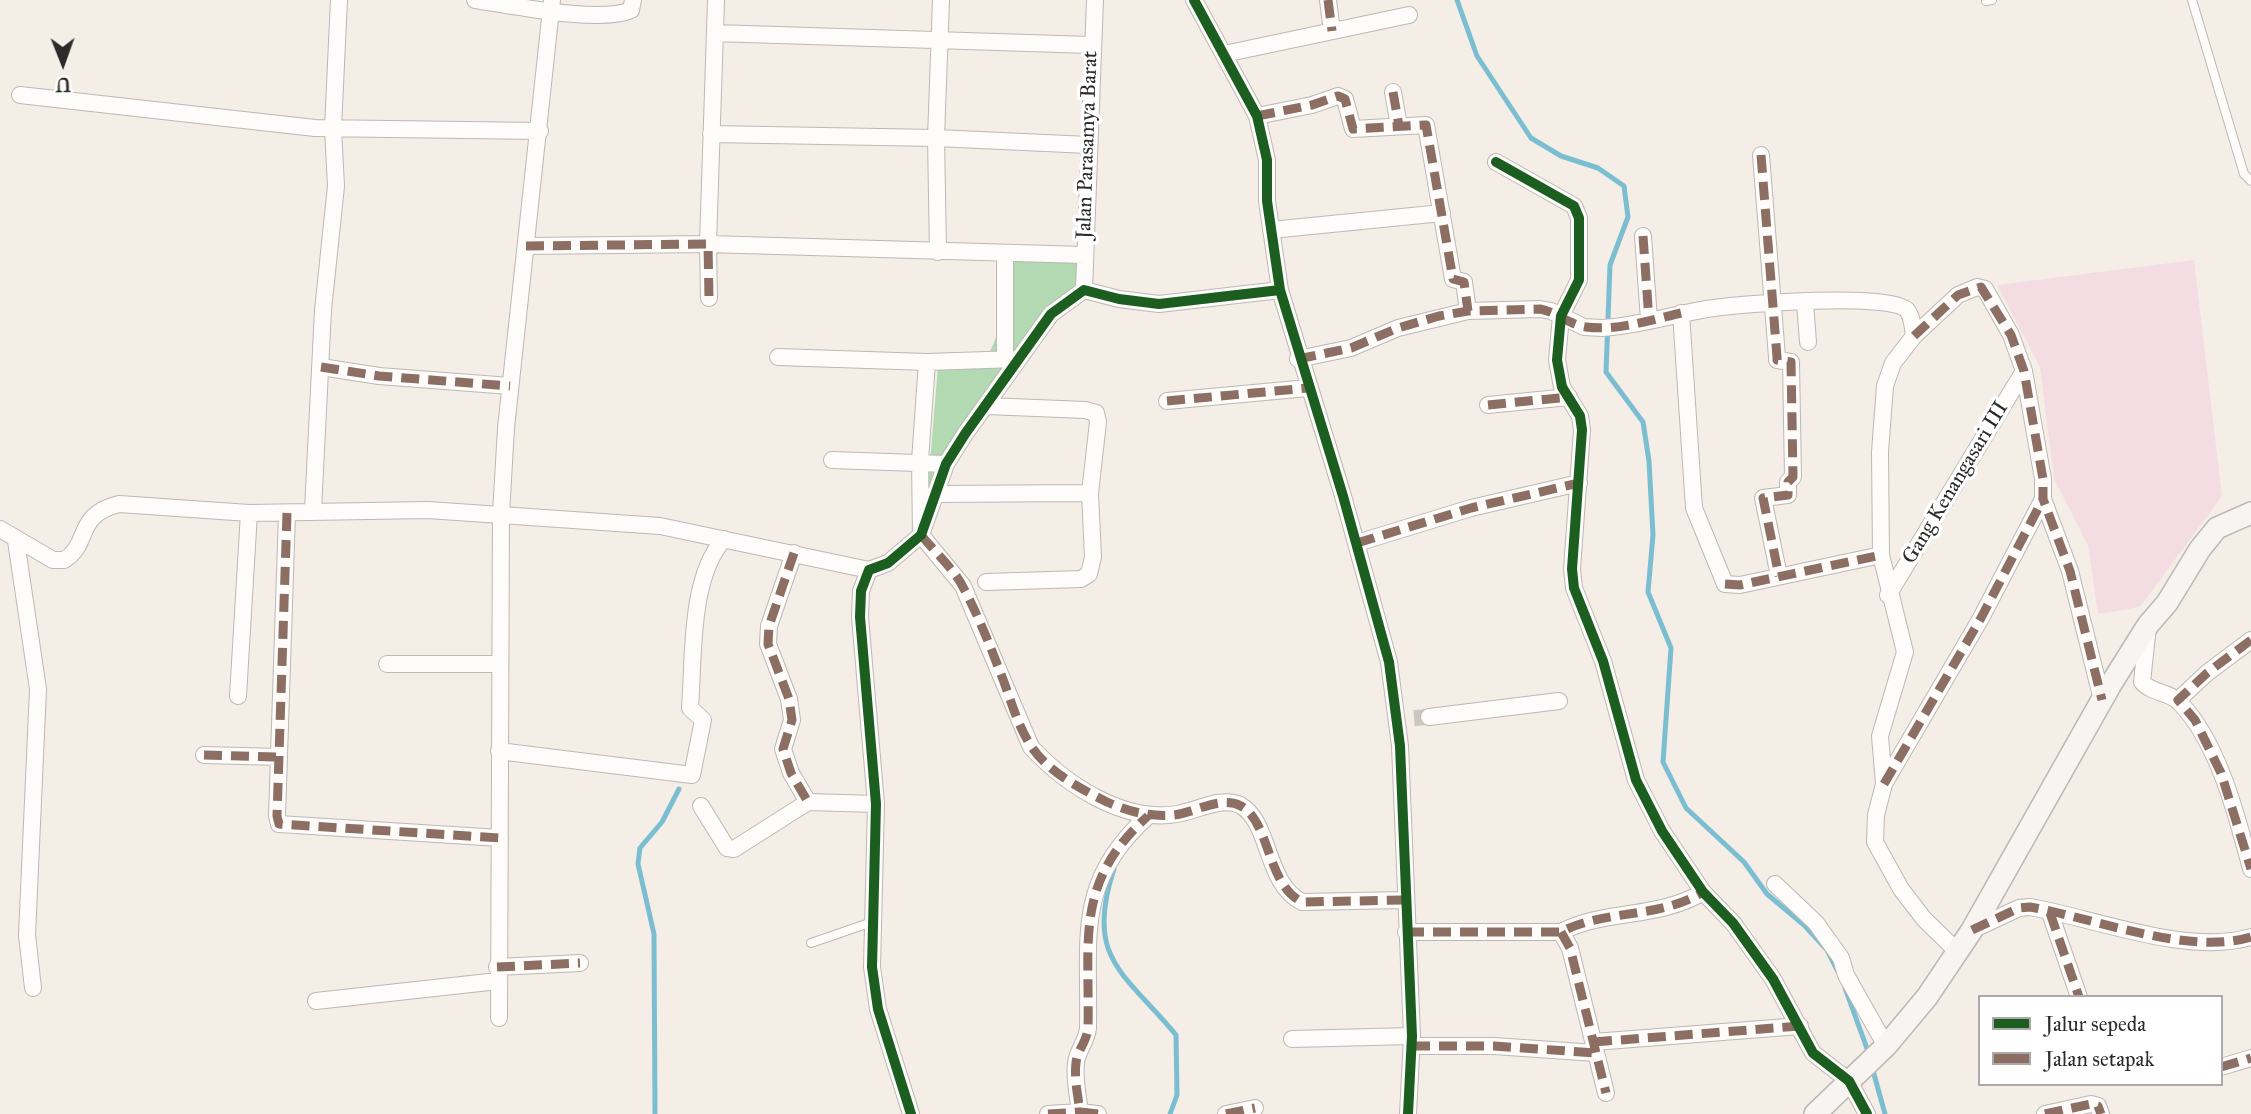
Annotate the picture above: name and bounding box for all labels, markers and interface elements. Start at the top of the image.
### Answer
north arrow [28,28,98,98]
street label: Jalan Parasamya Barat [1072,50,1104,240]
text: U [56,73,71,96]
street label: Gang Kenangasari III [1897,397,2015,569]
legend [1978,995,2223,1086]
text: Jalur sepeda [2045,1011,2146,1037]
text: Jalan setapak [2045,1046,2154,1072]

